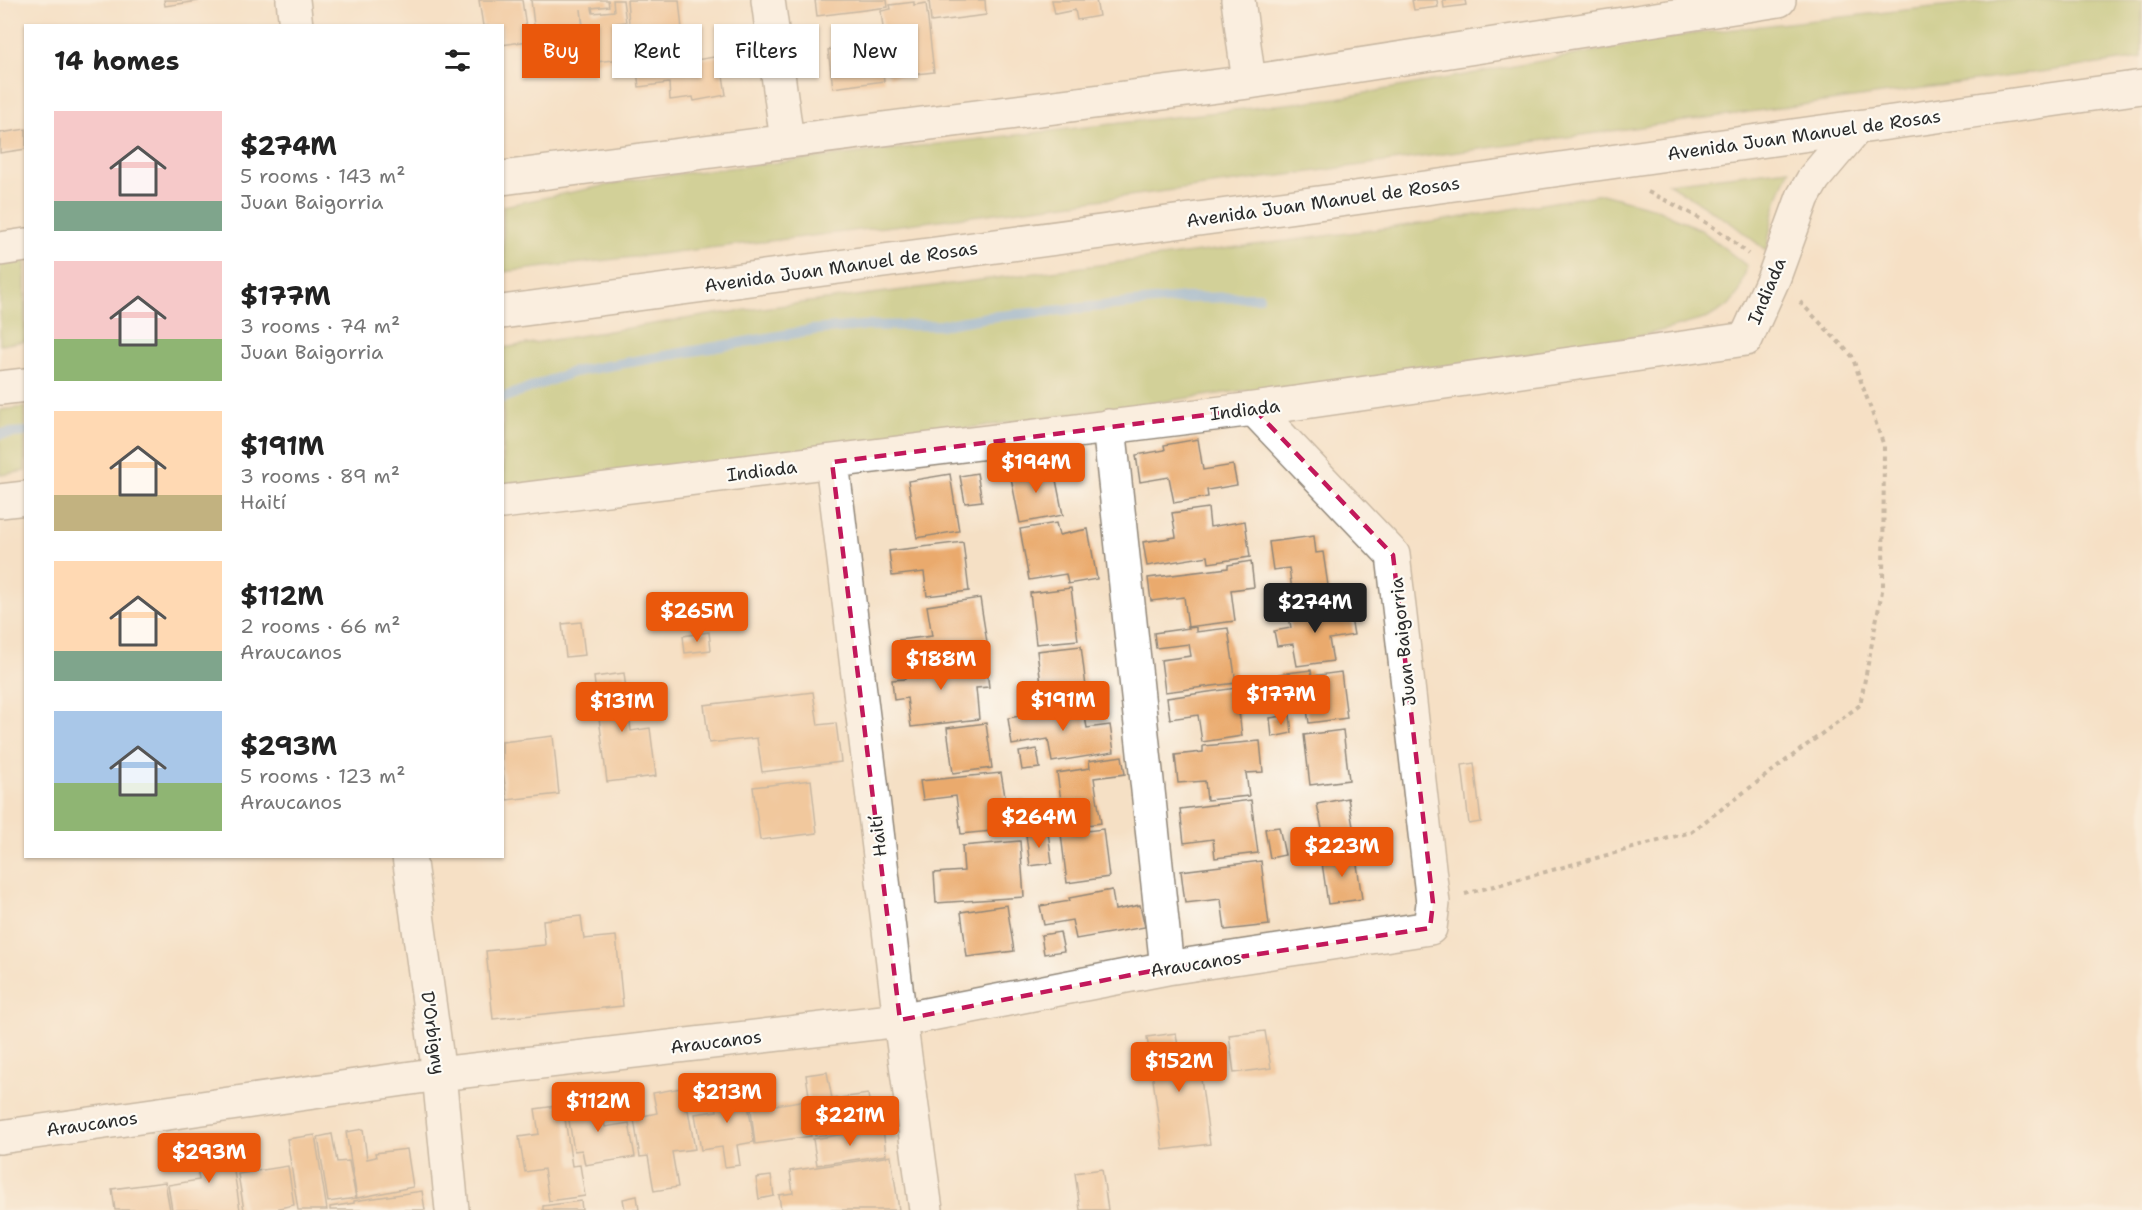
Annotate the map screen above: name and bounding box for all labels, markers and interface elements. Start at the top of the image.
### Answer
chip: Buy [522,24,600,78]
chip: Rent [612,24,702,78]
chip: Filters [714,24,819,78]
chip: New [831,24,918,78]
text: 14 homes [54,43,180,78]
icon: filters [441,44,474,77]
street label: Avenida Juan Manuel de Rosas [1666,104,1942,166]
text: $274M [240,128,337,163]
icon: home [102,135,174,207]
text: 5 rooms · 143 m² [240,163,405,189]
street label: Avenida Juan Manuel de Rosas [1185,171,1461,233]
text: Juan Baigorria [240,189,383,215]
street label: Avenida Juan Manuel de Rosas [703,236,979,298]
street label: Indiada [1742,254,1792,328]
text: $177M [240,278,331,313]
icon: home [102,285,174,357]
text: 3 rooms · 74 m² [240,313,400,339]
text: Juan Baigorria [240,339,383,365]
street label: Indiada [1209,394,1281,426]
text: $191M [240,428,324,463]
icon: home [102,435,174,507]
pin: $194M [994,443,1078,494]
text: $194M [1001,449,1071,475]
street label: Indiada [726,455,798,487]
text: 3 rooms · 89 m² [240,463,400,489]
text: Haití [240,489,286,515]
street label: Juan Baigorria [1384,577,1422,707]
text: $112M [240,578,324,613]
pin: $274M [1273,583,1357,634]
icon: home [102,585,174,657]
text: $274M [1278,589,1352,615]
pin: $265M [655,592,739,643]
text: $265M [660,598,734,624]
text: 2 rooms · 66 m² [240,613,401,639]
text: Araucanos [240,639,342,665]
pin: $188M [899,640,983,691]
text: $188M [906,646,976,672]
pin: $177M [1239,675,1323,726]
pin: $191M [1021,681,1105,732]
text: $177M [1246,681,1316,707]
pin: $131M [580,682,664,733]
text: $191M [1031,687,1095,713]
text: $131M [590,688,654,714]
text: $293M [240,728,337,763]
icon: home [102,735,174,807]
text: 5 rooms · 123 m² [240,763,406,789]
text: Araucanos [240,789,342,815]
pin: $264M [997,798,1081,849]
text: $264M [1001,804,1077,830]
street label: Haití [864,814,892,858]
pin: $223M [1300,827,1384,878]
text: $223M [1304,833,1380,859]
street label: Araucanos [1149,945,1243,983]
street label: D'Orbigny [415,990,451,1076]
street label: Araucanos [669,1024,763,1060]
pin: $152M [1137,1042,1221,1093]
text: $152M [1145,1048,1213,1074]
pin: $213M [685,1073,769,1124]
text: $213M [692,1079,762,1105]
pin: $112M [556,1082,640,1133]
text: $112M [566,1088,630,1114]
pin: $221M [808,1096,892,1147]
text: $221M [815,1102,885,1128]
street label: Araucanos [45,1106,139,1142]
pin: $293M [167,1133,251,1184]
text: $293M [172,1139,246,1165]

